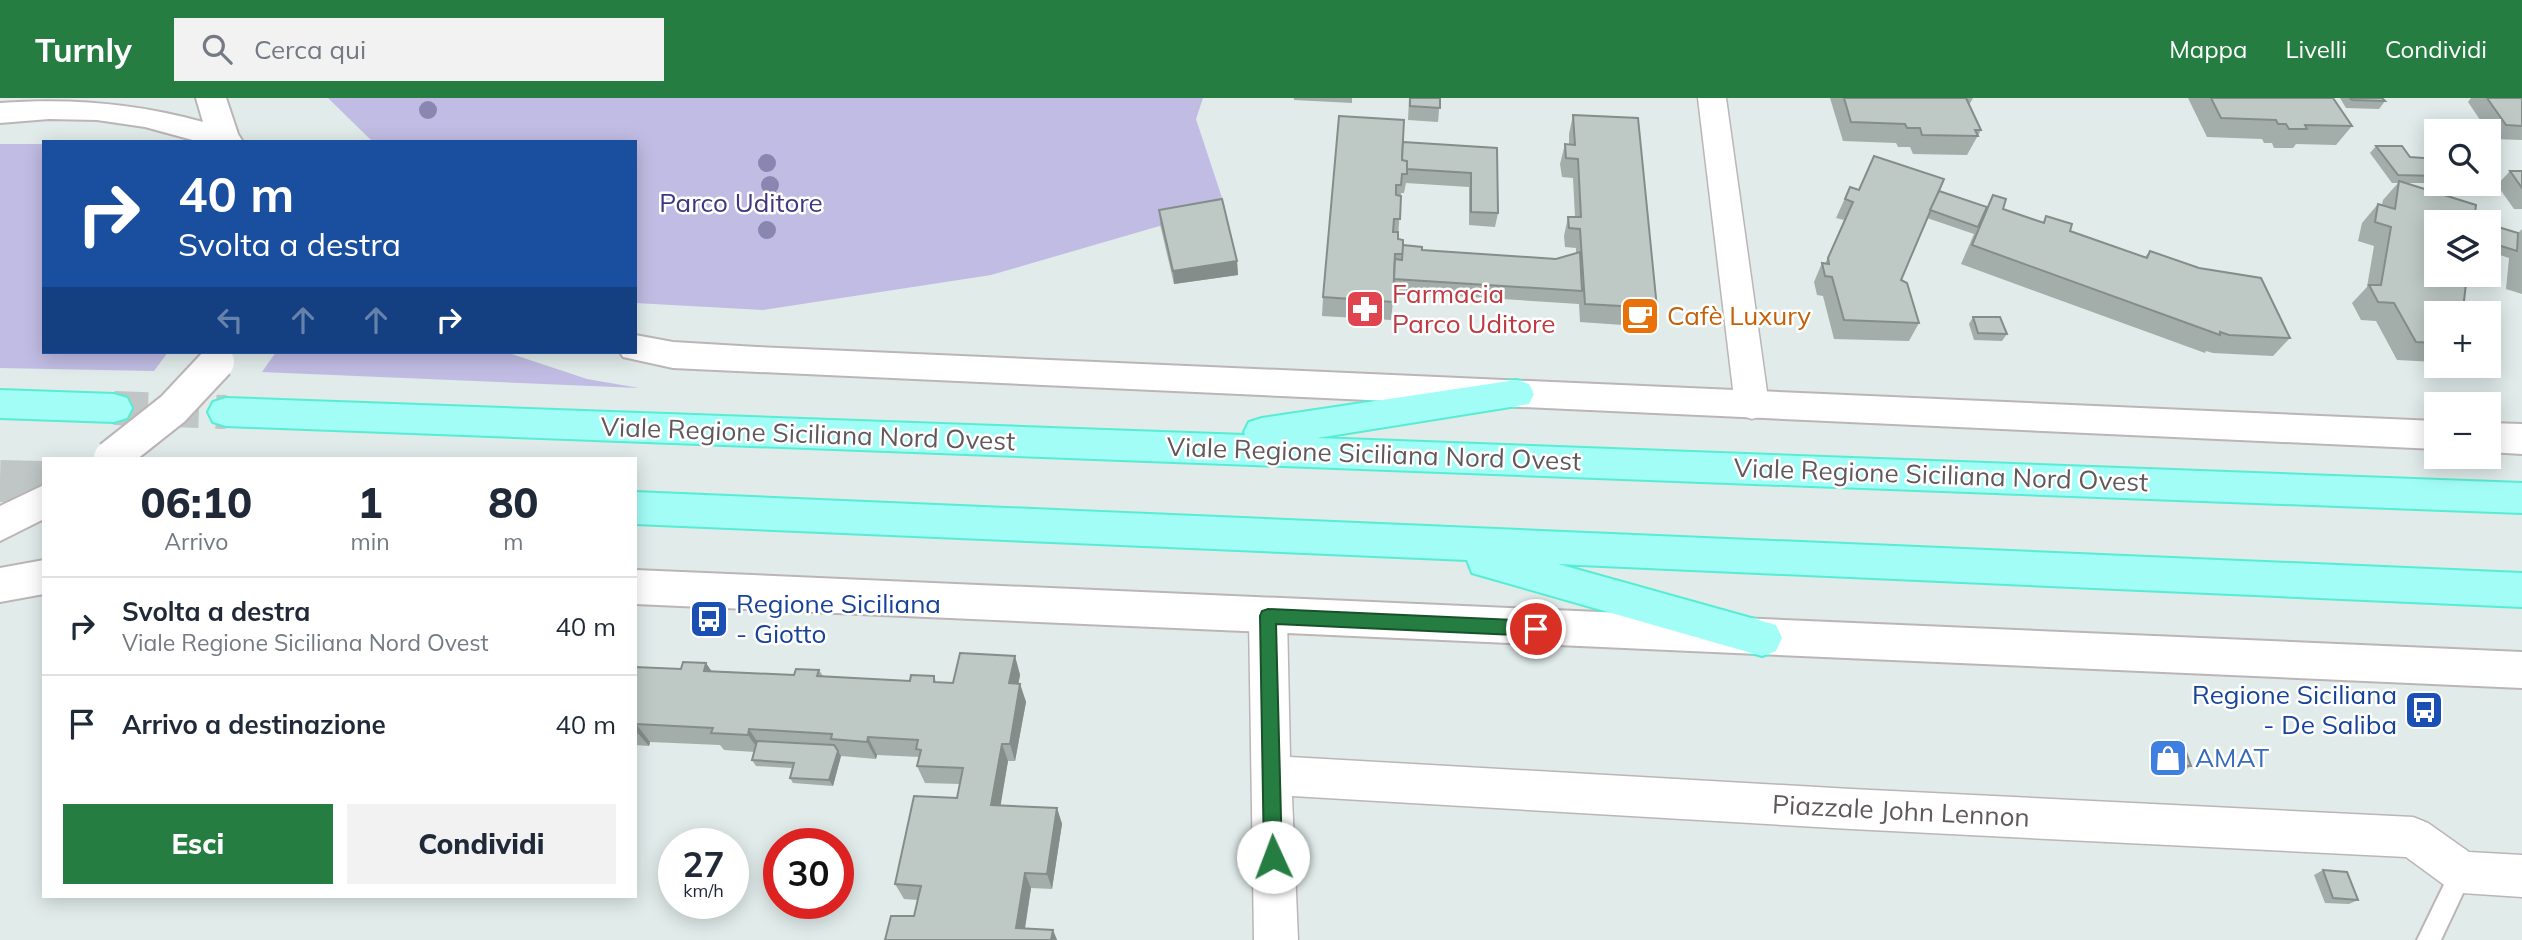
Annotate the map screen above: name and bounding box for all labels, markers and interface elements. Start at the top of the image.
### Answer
search box [174,18,664,81]
text: Turnly [35,29,132,70]
icon: search [198,30,236,68]
text: Cerca qui [254,33,366,66]
text: Mappa [2169,34,2247,64]
text: Livelli [2285,34,2347,64]
text: Condividi [2385,34,2487,64]
map controls [2424,119,2501,469]
button: search [2424,119,2501,196]
text: 40 m [178,163,294,224]
icon: right [63,168,154,259]
park label: Parco Uditore [659,186,823,219]
button: layers [2424,210,2501,287]
text: Svolta a destra [178,224,401,264]
place label: Farmacia Parco Uditore [1392,277,1555,340]
pharmacy icon: Farmacia Parco Uditore [1344,288,1386,330]
cafe icon: Cafè Luxury [1619,295,1661,337]
place label: Cafè Luxury [1667,299,1811,332]
icon: left [211,301,249,339]
icon: ahead [284,301,322,339]
icon: ahead [357,301,395,339]
icon: right [430,301,468,339]
button: + [2424,301,2501,378]
button: − [2424,392,2501,469]
street label: Viale Regione Siciliana Nord Ovest [600,410,1016,457]
street label: Viale Regione Siciliana Nord Ovest [1166,430,1582,477]
street label: Viale Regione Siciliana Nord Ovest [1733,451,2149,498]
text: 06:10 [140,476,252,529]
text: 1 [358,476,383,529]
text: 80 [488,476,539,529]
text: Arrivo [164,527,228,556]
text: min [351,527,390,556]
text: m [503,527,523,556]
place label: Regione Siciliana - Giotto [736,587,941,650]
text: Svolta a destra [122,595,310,628]
bus stop icon: Regione Siciliana - Giotto [688,598,730,640]
pin [1506,599,1566,659]
icon: right [63,607,101,645]
text: 40 m [555,610,616,643]
icon: arrive [1517,610,1555,648]
text: Viale Regione Siciliana Nord Ovest [122,628,489,657]
place label: Regione Siciliana - De Saliba [2192,678,2397,741]
bus stop icon: Regione Siciliana - De Saliba [2403,689,2445,731]
icon: arrive [63,705,101,743]
text: Arrivo a destinazione [122,708,386,741]
text: 40 m [555,708,616,741]
shop icon: AMAT [2147,737,2189,779]
place label: AMAT [2195,741,2270,774]
street label: Piazzale John Lennon [1771,787,2031,834]
button: Esci [63,804,333,884]
button: Condividi [347,804,616,884]
position arrow [1236,820,1310,894]
speed limit sign: 30 [763,828,854,919]
text: 27 [682,842,725,886]
text: km/h [683,879,724,902]

